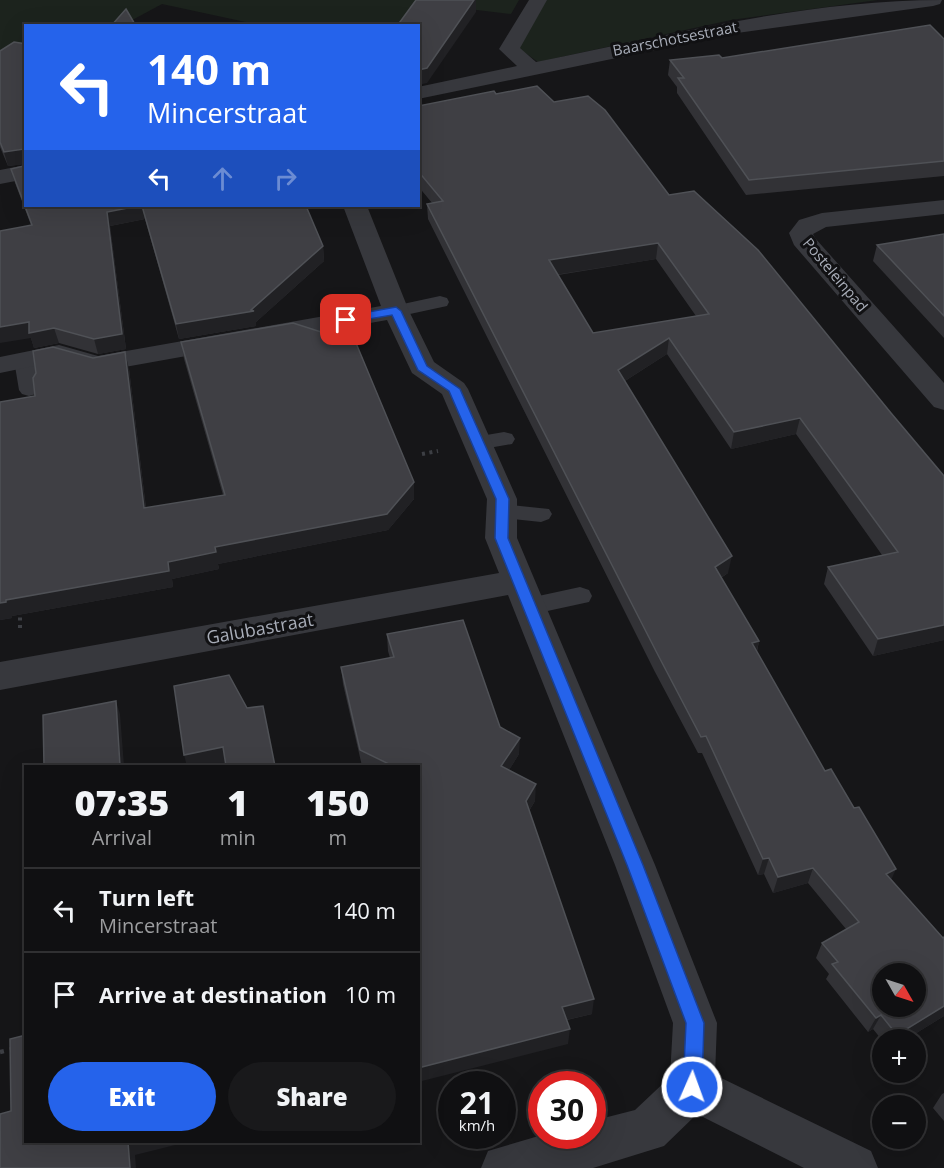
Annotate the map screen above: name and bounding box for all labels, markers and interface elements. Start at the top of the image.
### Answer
street label: Baarschotsestraat [611,16,739,60]
text: 140 m [147,40,271,97]
icon: left [48,48,126,126]
text: Mincerstraat [147,94,307,131]
icon: left [143,162,176,195]
icon: ahead [206,162,239,195]
icon: right [269,162,302,195]
street label: Posteleinpad [799,233,873,316]
pin [320,294,371,345]
icon: arrive [329,303,362,336]
street label: Galubastraat [204,607,315,649]
text: 07:35 [75,778,169,827]
text: 1 [227,778,248,827]
text: 150 [306,778,369,827]
text: Arrival [92,824,152,851]
text: min [220,824,256,851]
text: m [329,824,347,851]
text: Turn left [99,882,194,912]
icon: left [48,894,81,927]
text: 140 m [332,895,396,925]
text: Mincerstraat [99,912,217,939]
north arrow [872,963,926,1017]
map controls [872,963,926,1149]
icon: arrive [48,978,81,1011]
text: Arrive at destination [99,979,327,1009]
text: 10 m [345,979,396,1009]
button: + [872,1029,926,1083]
position arrow [660,1055,724,1119]
button: Exit [48,1062,216,1131]
button: Share [228,1062,396,1131]
speed limit sign: 30 [528,1071,606,1149]
text: 21 [460,1082,494,1123]
button: − [872,1095,926,1149]
text: km/h [459,1115,495,1135]

